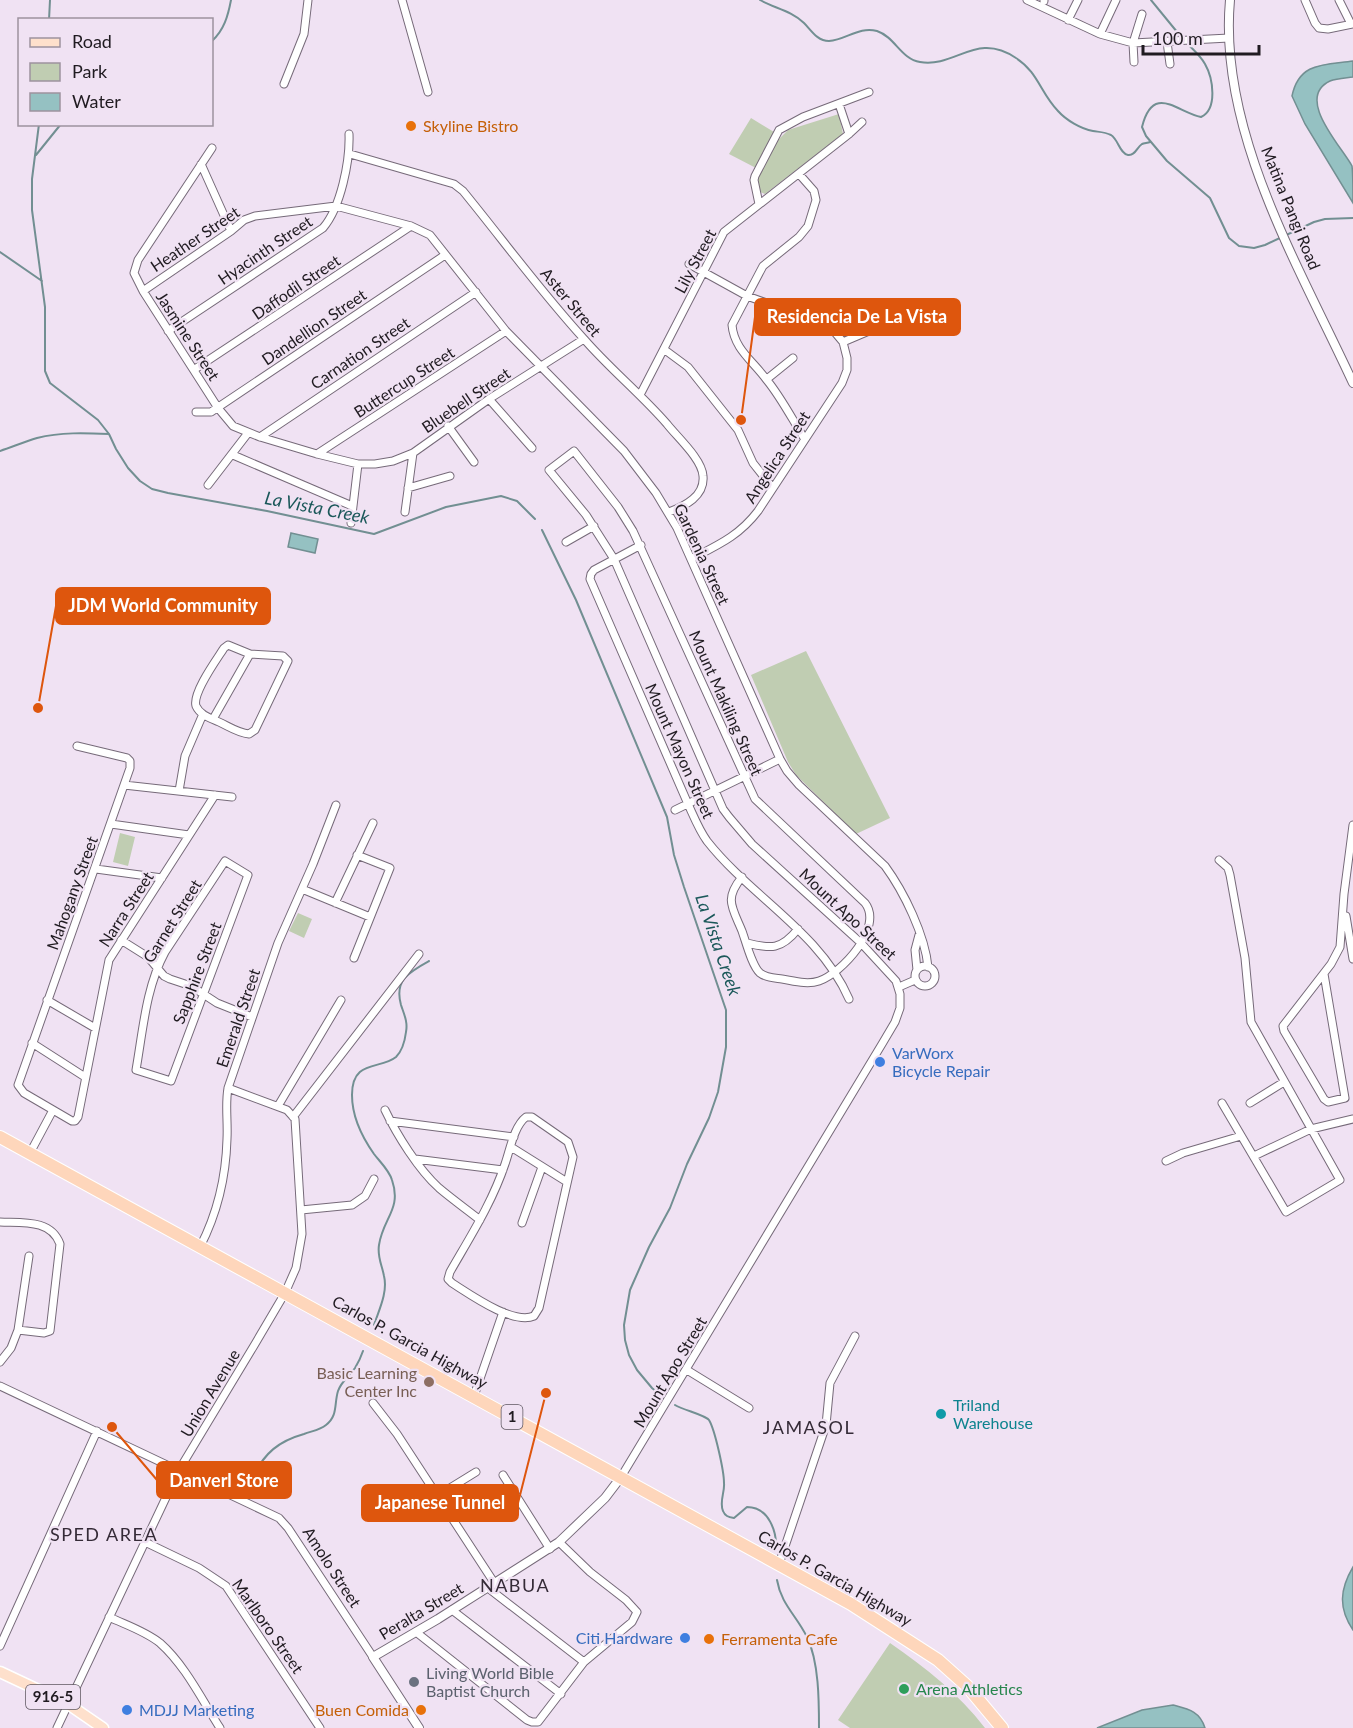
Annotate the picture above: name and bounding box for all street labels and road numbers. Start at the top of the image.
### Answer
street label: Matina Pangi Road [1258,143,1325,272]
street label: Heather Street [147,202,243,275]
street label: Hyacinth Street [214,211,316,288]
street label: Lily Street [670,225,719,296]
street label: Daffodil Street [248,250,344,323]
street label: Aster Street [537,264,606,340]
street label: Dandellion Street [258,284,370,369]
street label: Jasmine Street [153,288,224,384]
street label: Carnation Street [307,312,413,393]
street label: Buttercup Street [350,342,458,421]
street label: Bluebell Street [418,363,514,436]
street label: Angelica Street [740,407,813,506]
street label: Gardenia Street [671,500,734,608]
street label: Mount Makiling Street [686,627,767,779]
street label: Mount Mayon Street [642,680,719,822]
street label: Mahogany Street [42,833,101,952]
street label: Mount Apo Street [796,864,901,964]
street label: Narra Street [94,867,157,950]
street label: Garnet Street [138,875,205,966]
street label: Sapphire Street [168,919,225,1026]
street label: Emerald Street [212,966,263,1070]
street label: Carlos P. Garcia Highway [329,1291,492,1393]
street label: Mount Apo Street [629,1313,710,1431]
street label: Union Avenue [176,1345,243,1440]
road number: 1 [502,1405,522,1429]
street label: Amolo Street [299,1523,366,1611]
street label: Carlos P. Garcia Highway [755,1526,916,1630]
street label: Marlboro Street [229,1575,308,1677]
street label: Peralta Street [375,1578,467,1643]
road number: 916-5 [26,1685,80,1709]

